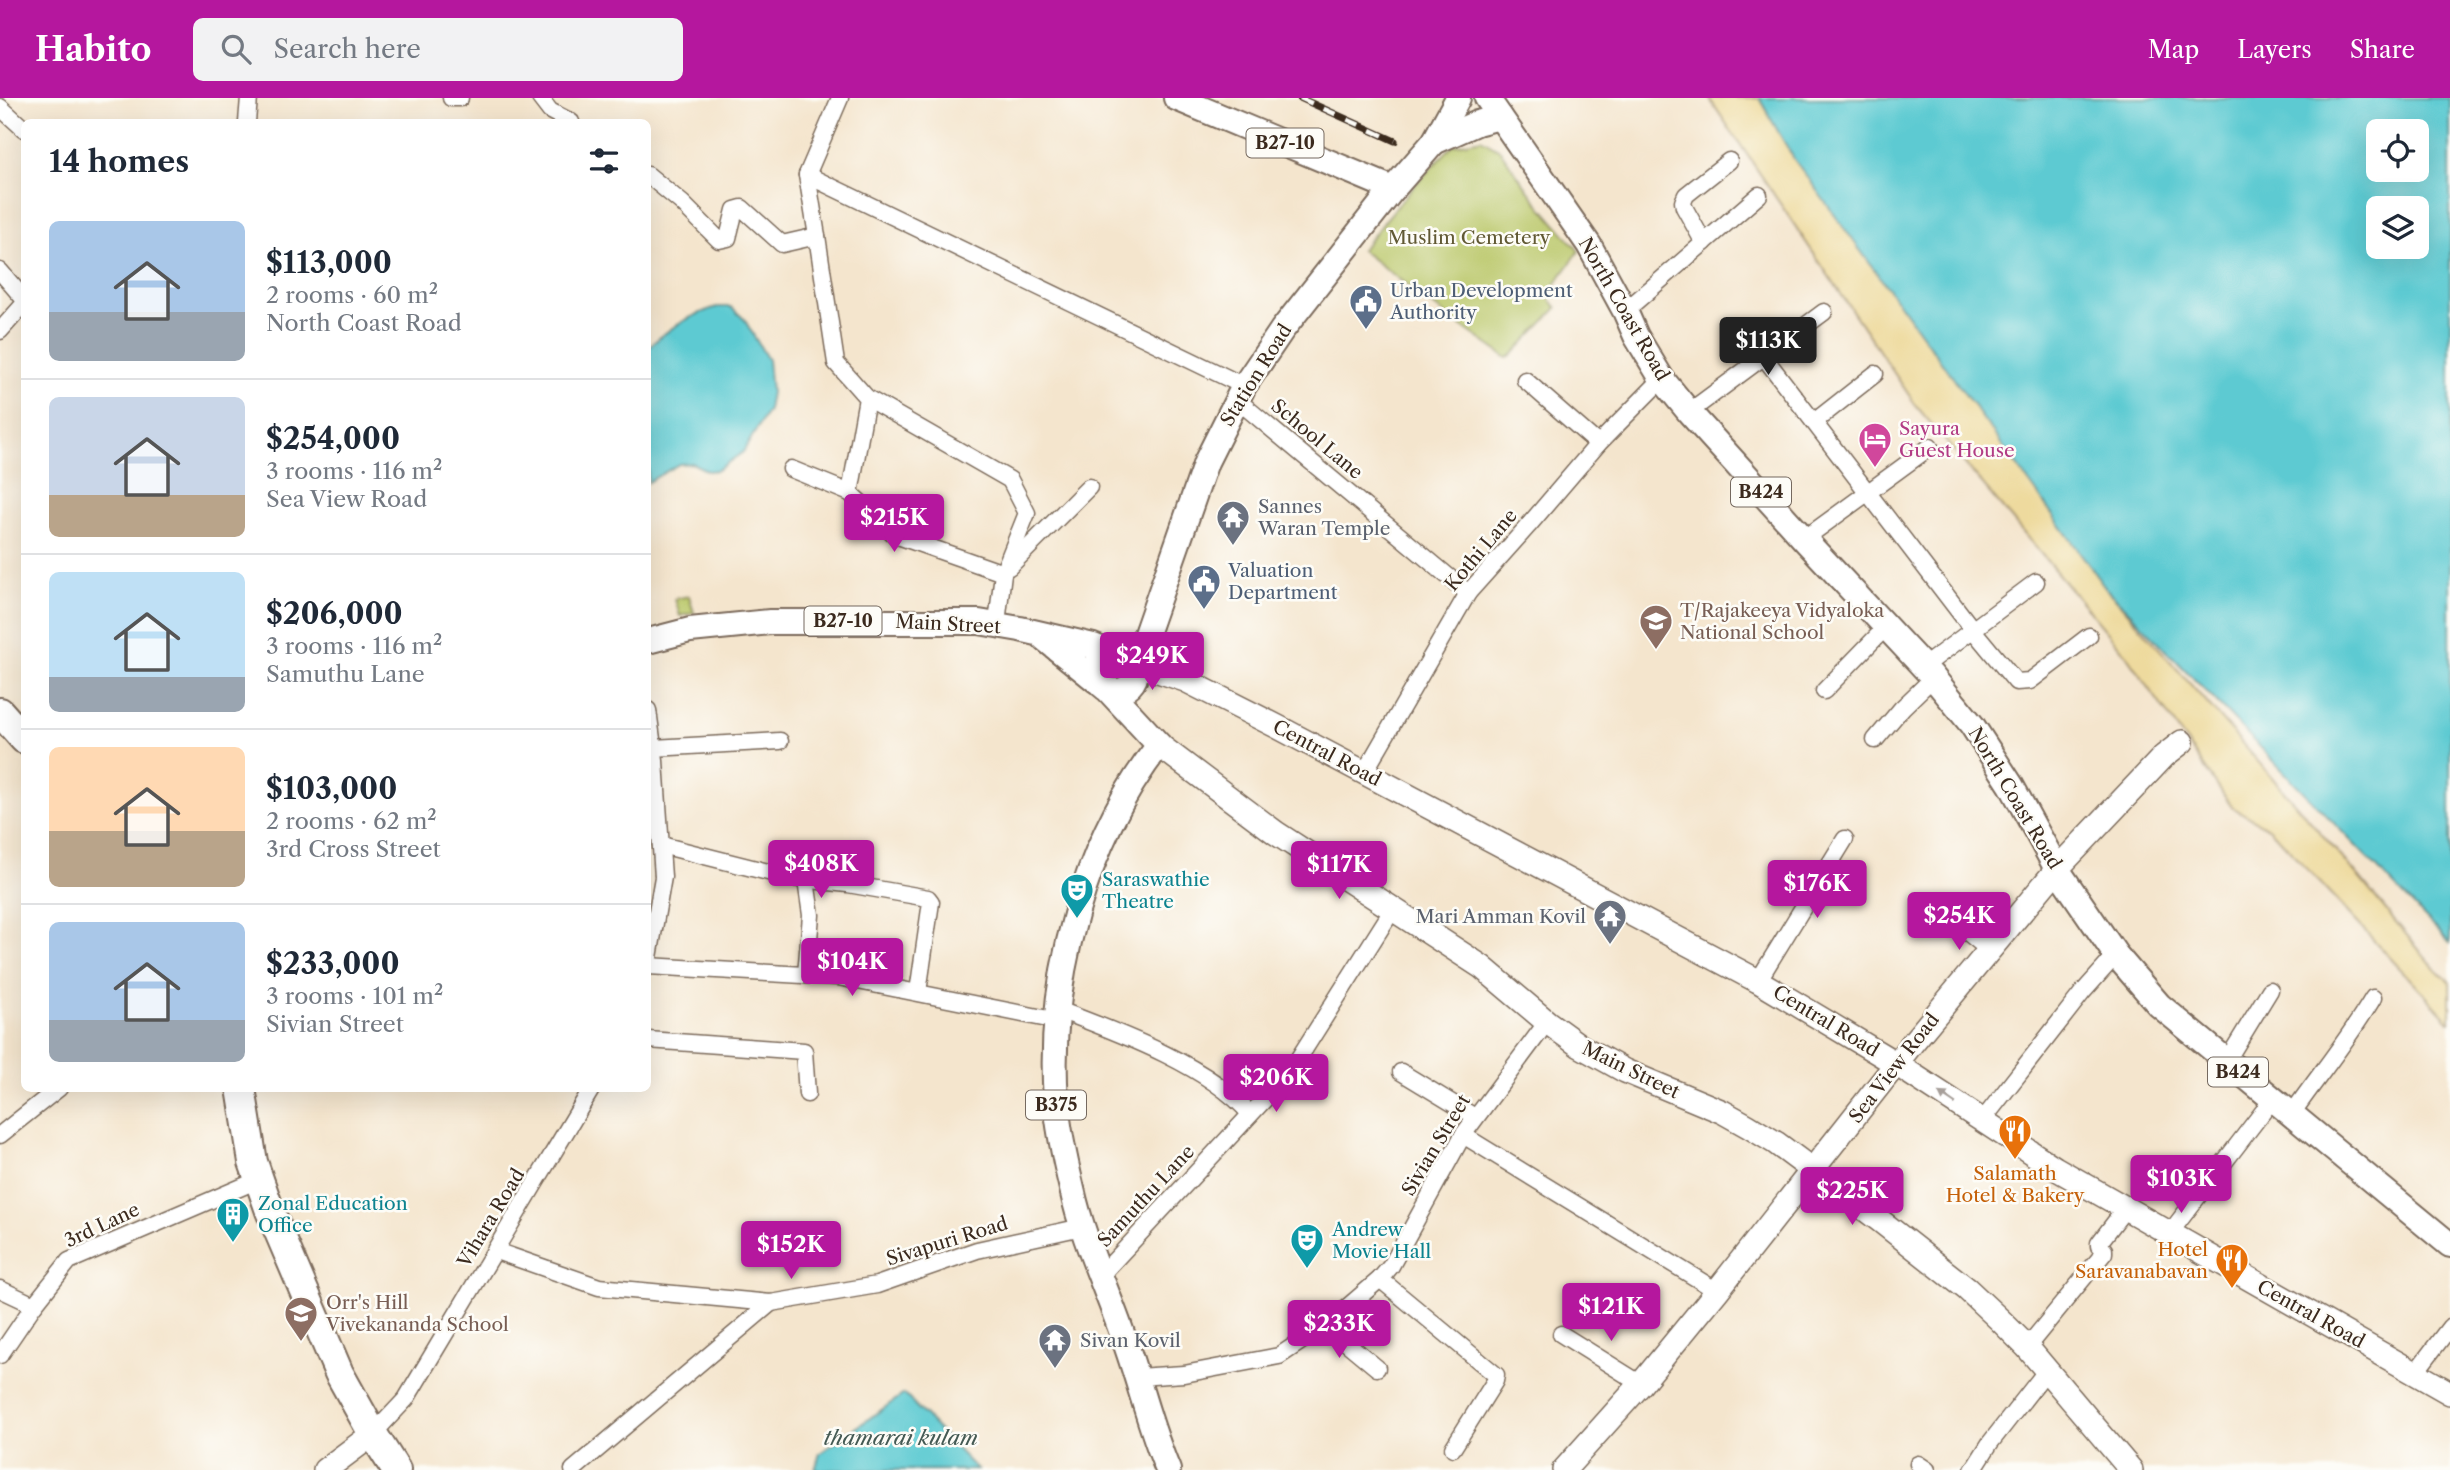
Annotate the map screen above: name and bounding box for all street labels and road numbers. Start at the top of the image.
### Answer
road number: B27-10 [1246,129,1324,158]
street label: North Coast Road [1574,233,1675,385]
street label: Station Road [1215,319,1297,430]
street label: School Lane [1267,394,1367,484]
road number: B424 [1731,478,1791,506]
street label: Kothi Lane [1440,504,1522,596]
road number: B27-10 [804,606,882,636]
street label: Main Street [895,610,1002,638]
street label: Central Road [1269,715,1386,791]
street label: North Coast Road [1963,723,2067,874]
street label: Central Road [1769,980,1884,1062]
street label: Sea View Road [1844,1008,1944,1128]
street label: Main Street [1578,1037,1684,1104]
road number: B424 [2208,1057,2268,1086]
road number: B375 [1026,1090,1086,1120]
street label: Sivian Street [1397,1090,1475,1200]
street label: Samuthu Lane [1093,1140,1199,1252]
street label: Vihara Road [452,1164,530,1272]
street label: 3rd Lane [61,1198,143,1252]
street label: Sivapuri Road [883,1211,1011,1270]
street label: Central Road [2253,1275,2369,1353]

